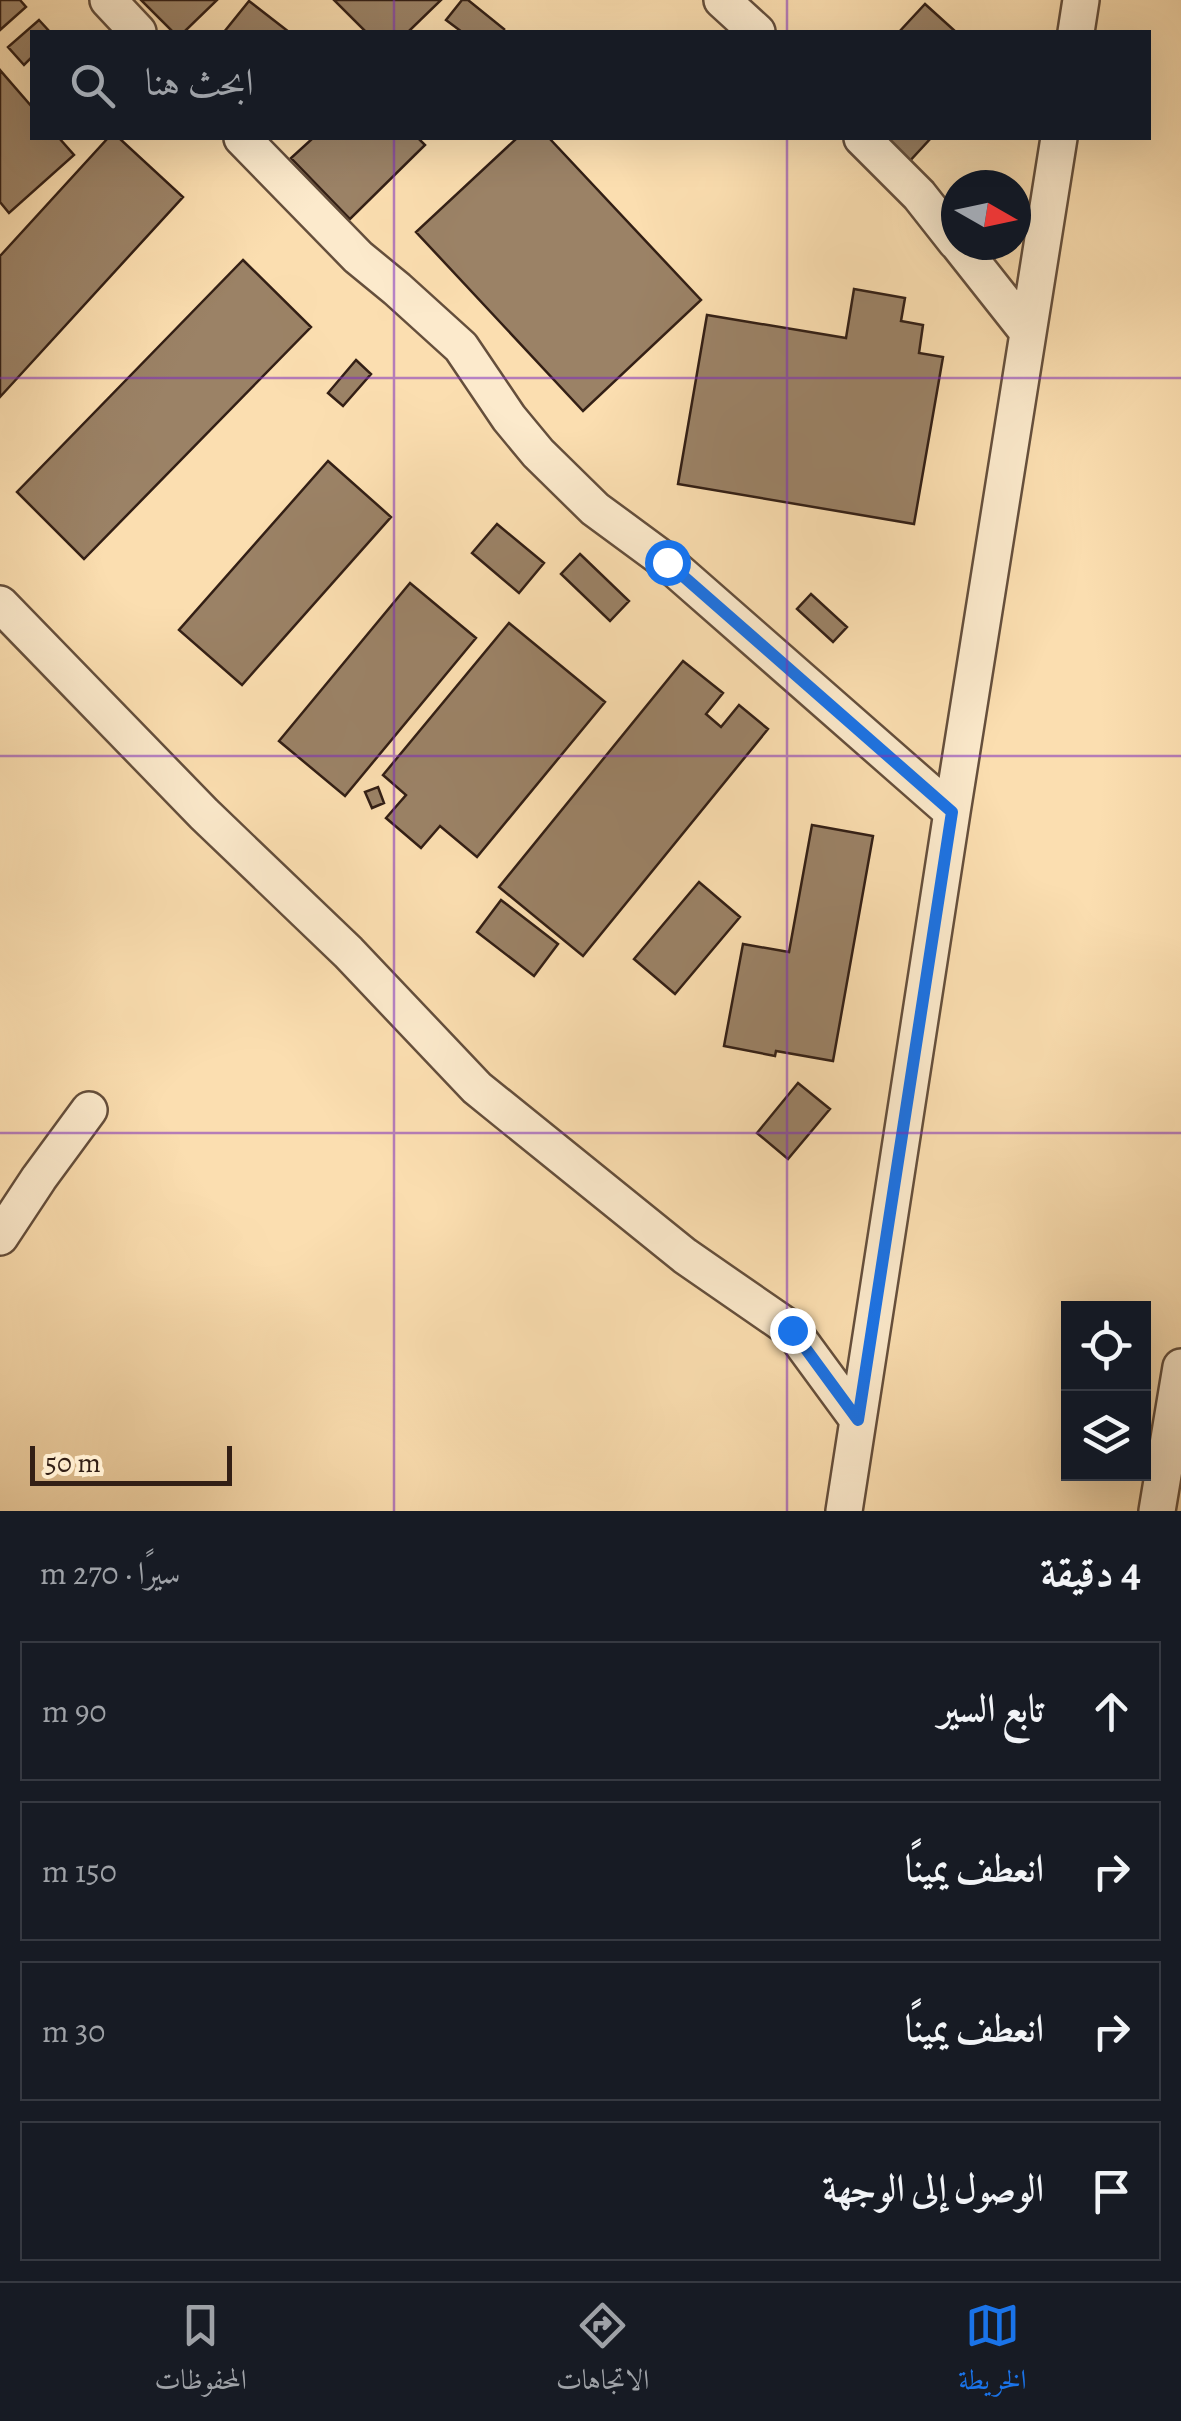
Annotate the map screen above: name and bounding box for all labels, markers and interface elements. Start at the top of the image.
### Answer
search box [30,30,1151,140]
text: ابحث هنا [145,56,254,108]
icon: search [65,58,120,113]
north arrow [941,170,1031,260]
route start [645,540,691,586]
map controls [1061,1301,1151,1481]
button: locate [1061,1301,1151,1391]
route end [770,1308,816,1354]
button: layers [1061,1391,1151,1481]
scale bar [30,1441,232,1486]
text: 50 m [45,1444,101,1482]
text: 4 دقيقة [1041,1543,1141,1600]
text: سيرًا · 270 m [40,1551,180,1595]
text: تابع السير [938,1682,1044,1734]
icon: ahead [1084,1684,1139,1739]
text: 90 m [42,1689,107,1733]
text: انعطف يمينًا [905,1842,1044,1894]
icon: right [1084,1844,1139,1899]
text: 150 m [42,1849,117,1893]
text: انعطف يمينًا [905,2002,1044,2054]
icon: right [1084,2004,1139,2059]
text: 30 m [42,2009,105,2053]
text: الوصول إلى الوجهة [823,2162,1044,2214]
icon: arrive [1084,2164,1139,2219]
tab: المحفوظات [155,2298,247,2407]
tab: الاتجاهات [556,2298,649,2407]
tab: الخريطة [958,2298,1026,2407]

